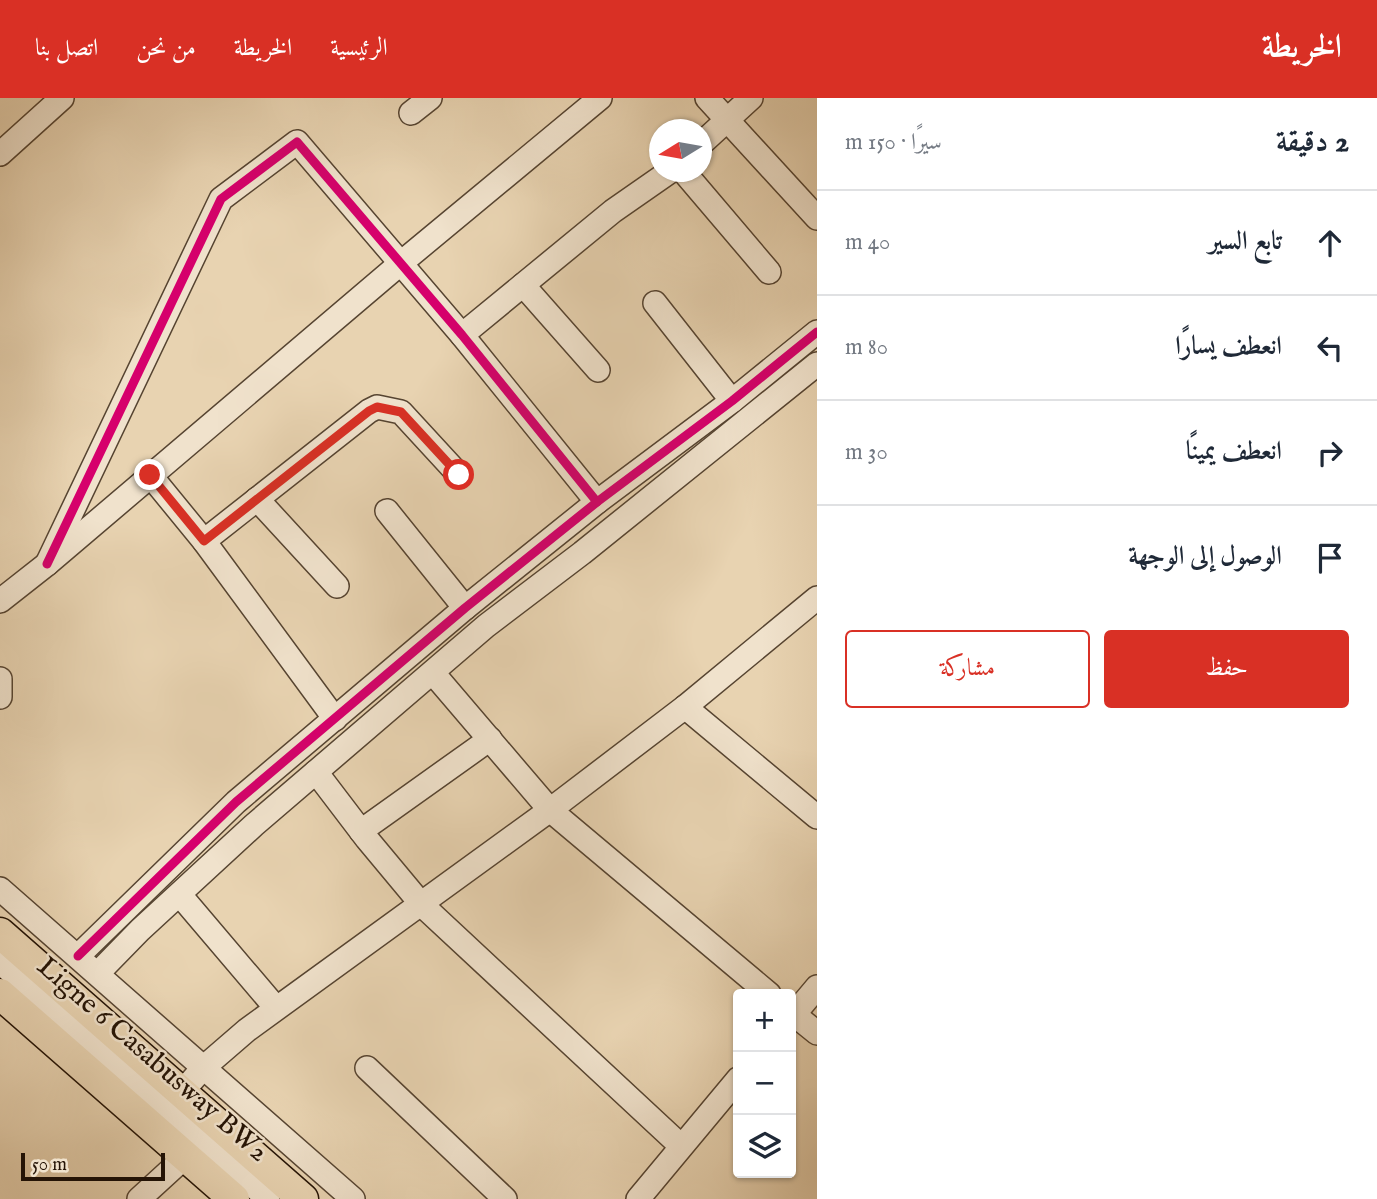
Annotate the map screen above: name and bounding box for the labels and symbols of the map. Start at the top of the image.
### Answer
north arrow [649,119,712,182]
route end [134,459,165,490]
route start [443,459,474,490]
street label: Ligne 6 Casabusway BW2 [29,950,275,1170]
scale bar [21,1150,164,1182]

